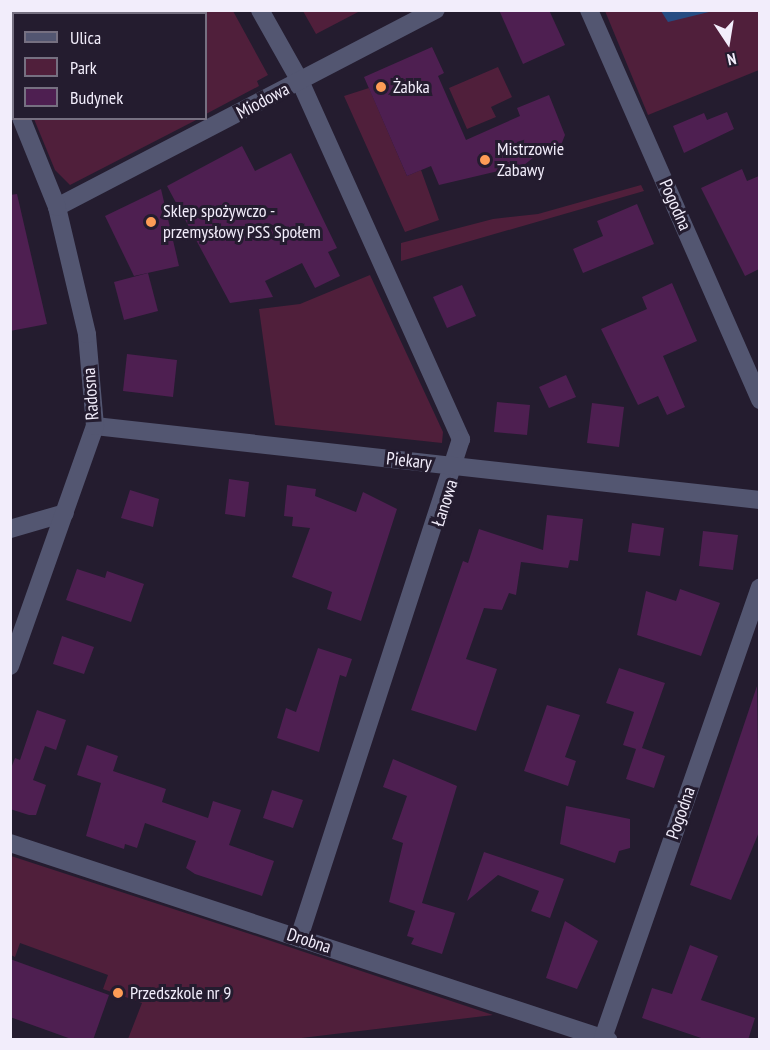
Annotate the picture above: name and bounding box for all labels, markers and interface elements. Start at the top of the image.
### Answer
legend [12,12,207,120]
north arrow [698,12,758,72]
text: Ulica [70,26,101,49]
text: N [725,49,738,70]
text: Park [70,56,97,79]
place label: Żabka [393,76,430,98]
street label: Miodowa [233,78,293,124]
marker: Żabka [374,80,388,94]
text: Budynek [70,86,123,109]
place label: Mistrzowie Zabawy [497,139,564,182]
marker: Mistrzowie Zabawy [478,153,492,167]
street label: Pogodna [654,176,696,234]
place label: Sklep spożywczo - przemysłowy PSS Społem [163,201,321,244]
marker: Sklep spożywczo - przemysłowy PSS Społem [144,215,158,229]
street label: Radosna [78,367,104,421]
street label: Piekary [385,448,433,474]
street label: Łanowa [427,477,463,529]
street label: Pogodna [662,784,700,842]
street label: Drobna [284,924,334,958]
place label: Przedszkole nr 9 [130,982,231,1004]
marker: Przedszkole nr 9 [111,986,125,1000]

